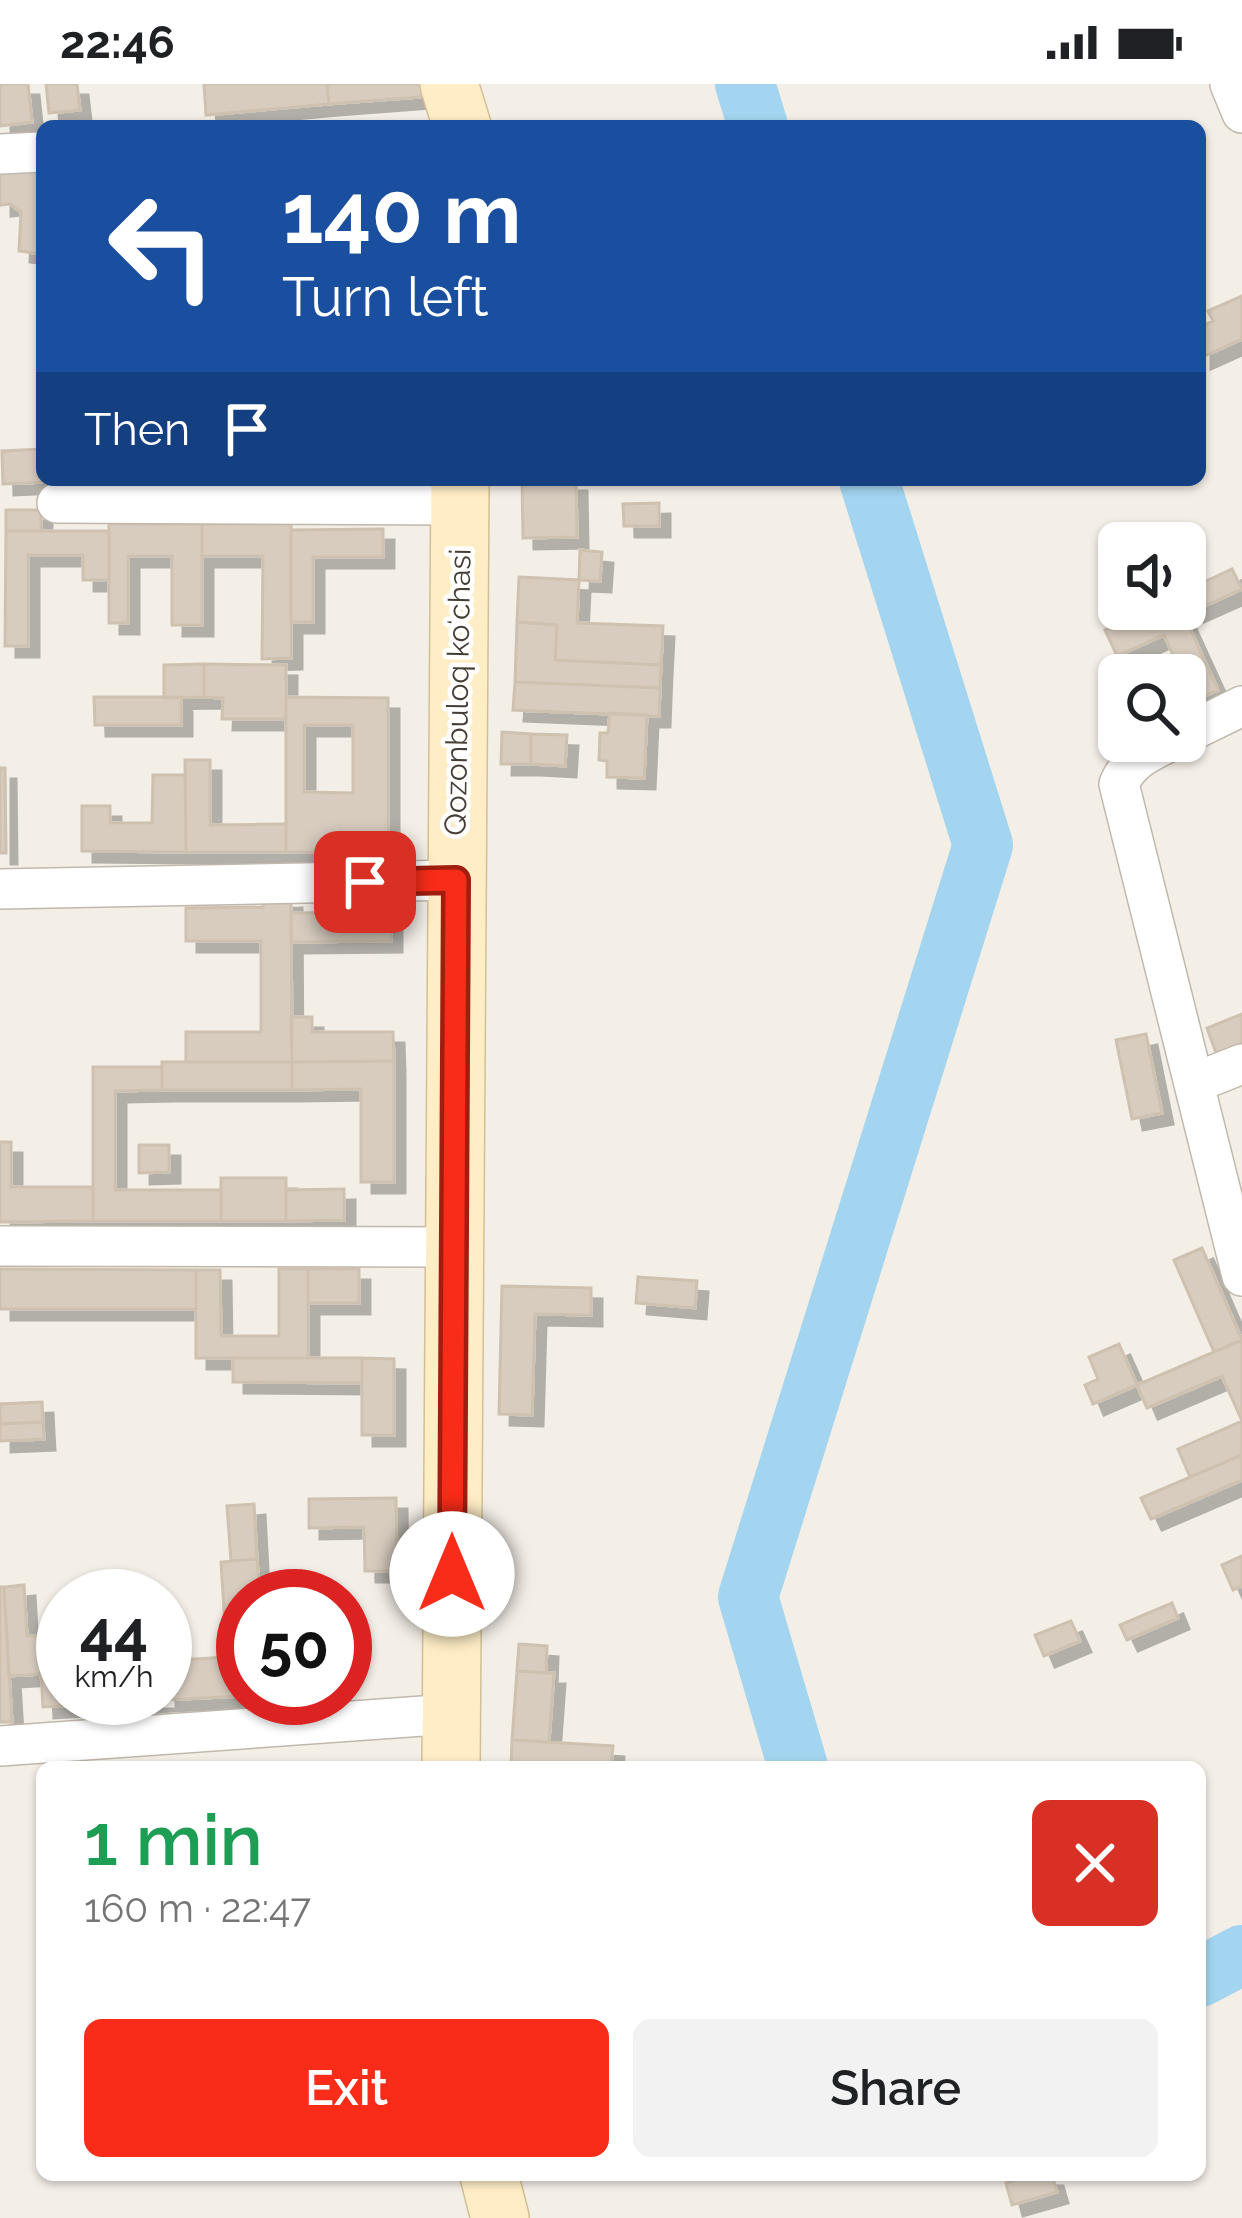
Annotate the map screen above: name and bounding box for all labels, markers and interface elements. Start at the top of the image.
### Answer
text: 22:46 [60,16,175,69]
text: 140 m [282,164,521,263]
icon: left [84,168,240,324]
text: Turn left [282,265,489,329]
icon: arrive [214,396,280,462]
text: Then [84,403,190,456]
map controls [1098,522,1206,762]
button: sound [1098,522,1206,630]
street label: Qozonbuloq koʻchasi [437,548,478,836]
button: search [1098,654,1206,762]
pin [314,831,416,933]
icon: arrive [332,849,398,915]
position arrow [389,1511,515,1637]
speed limit sign: 50 [216,1569,372,1725]
text: 44 [80,1597,148,1667]
text: km/h [74,1659,154,1694]
text: 1 min [84,1797,263,1882]
button: close [1032,1800,1158,1926]
text: 160 m · 22:47 [84,1885,311,1931]
button: Exit [84,2019,609,2157]
button: Share [633,2019,1158,2157]

